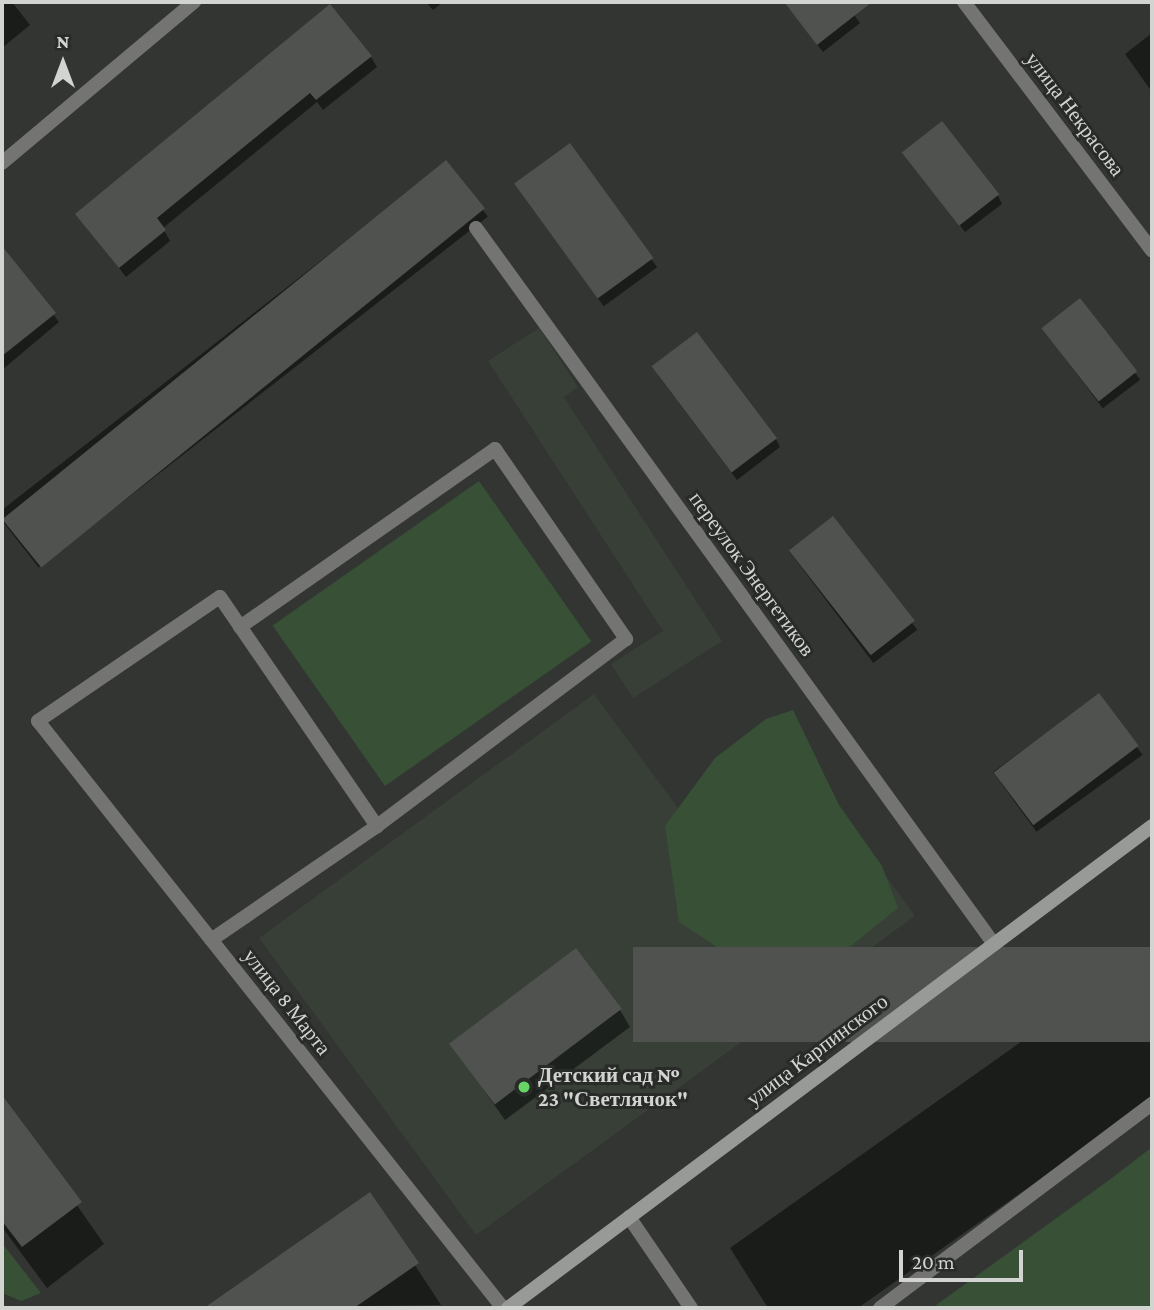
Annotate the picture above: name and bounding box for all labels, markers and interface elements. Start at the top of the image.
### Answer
north arrow [28,28,98,98]
text: N [57,31,69,52]
street label: улица Некрасова [1020,47,1130,181]
street label: переулок Энергетиков [684,487,820,661]
street label: улица 8 Марта [238,944,336,1060]
street label: улица Карпинского [741,989,893,1111]
place label: Детский сад № 23 "Светлячок" [538,1062,688,1112]
marker: Детский сад № 23 "Светлячок" [516,1079,532,1095]
scale bar [902,1236,1026,1280]
text: 20 m [912,1250,955,1274]

